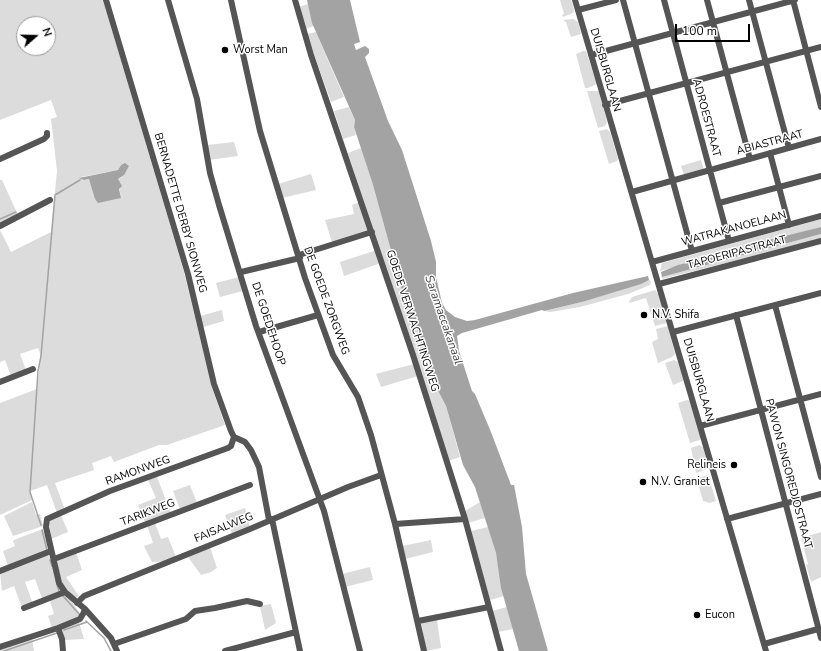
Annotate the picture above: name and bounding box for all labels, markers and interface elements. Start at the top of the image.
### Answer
north arrow [16,16,56,56]
scale bar [677,16,752,42]
text: 100 m [682,23,717,39]
text: N [38,26,55,38]
street label: DUISBURGLAAN [587,27,623,113]
place label: Worst Man [233,43,288,57]
marker: Worst Man [220,45,230,55]
street label: ADROESTRAAT [689,77,723,159]
street label: ABIASTRAAT [735,128,805,158]
street label: BERNADETTE DERBY SIONWEG [151,132,209,294]
street label: WATRAKANOELAAN [680,209,788,249]
street label: TAPOERIPASTRAAT [686,233,788,273]
street label: DE GOEDE ZORGWEG [300,245,352,357]
street label: GOEDE VERWACHTINGWEG [383,248,441,394]
water label: Saramaccakanaal [421,273,465,367]
street label: DE GOEDEHOOP [248,281,288,367]
place label: N.V. Shifa [652,308,699,322]
marker: N.V. Shifa [639,310,649,320]
street label: DUISBURGLAAN [680,337,716,423]
street label: PAWON SINGOREDJOSTRAAT [762,397,814,551]
street label: RAMONWEG [104,453,172,489]
place label: Relineis [687,458,726,472]
marker: Relineis [729,460,739,470]
place label: N.V. Graniet [651,475,710,489]
marker: N.V. Graniet [638,477,648,487]
street label: TARIKWEG [119,497,177,529]
street label: FAISALWEG [193,510,255,546]
place label: Eucon [705,608,735,622]
marker: Eucon [692,610,702,620]

